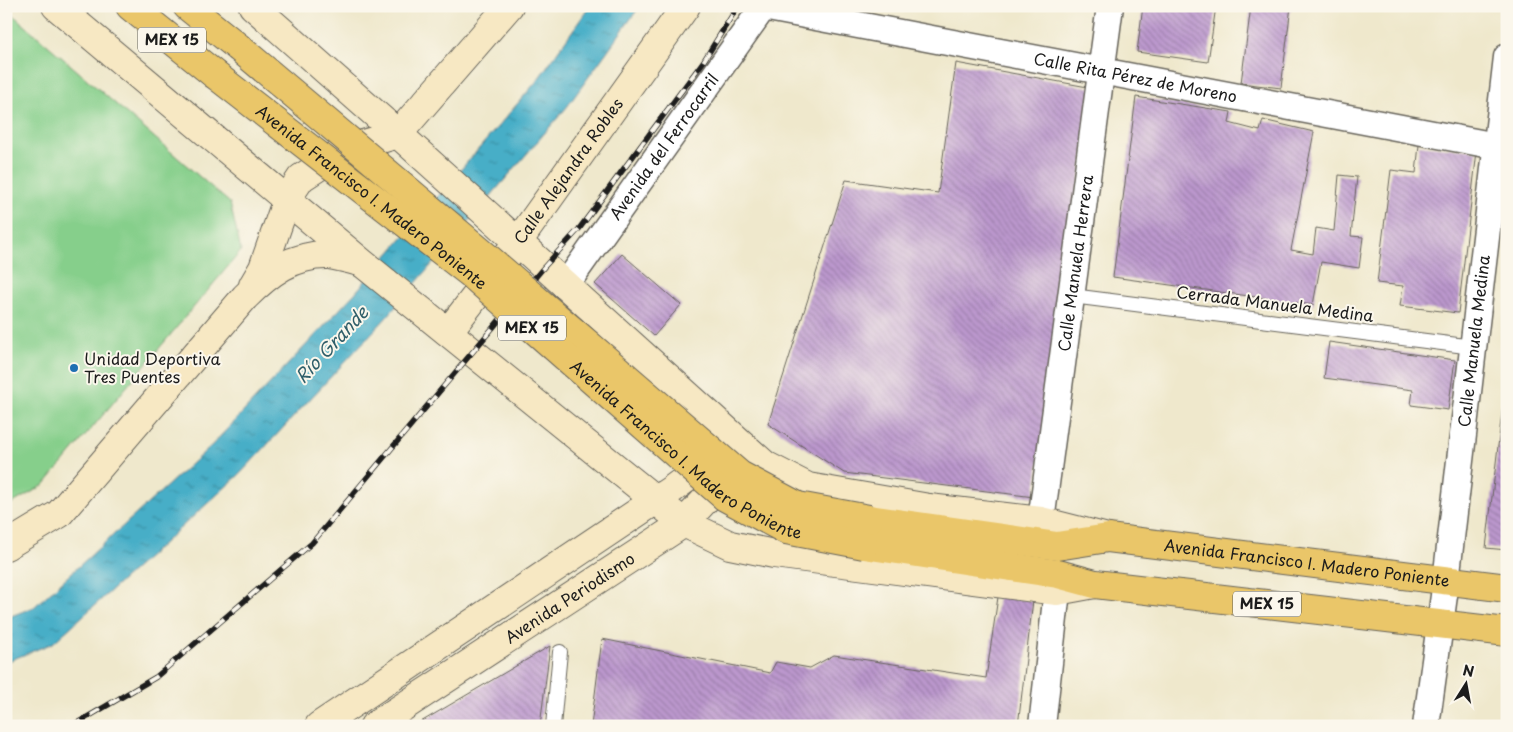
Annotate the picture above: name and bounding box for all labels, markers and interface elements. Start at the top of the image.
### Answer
road number: MEX 15 [138,28,206,52]
street label: Calle Rita Pérez de Moreno [1032,46,1239,108]
street label: Avenida del Ferrocarril [603,68,724,224]
street label: Calle Alejandra Robles [507,92,628,248]
street label: Avenida Francisco I. Madero Poniente [252,98,493,294]
street label: Calle Manuela Herrera [1051,173,1098,353]
street label: Calle Manuela Medina [1451,253,1495,428]
street label: Cerrada Manuela Medina [1175,279,1375,327]
water label: Río Grande [288,298,375,389]
road number: MEX 15 [498,316,566,340]
place label: Unidad Deportiva Tres Puentes [84,346,220,388]
street label: Avenida Francisco I. Madero Poniente [566,354,804,544]
marker: Unidad Deportiva Tres Puentes [68,362,80,374]
street label: Avenida Francisco I. Madero Poniente [1163,532,1452,592]
street label: Avenida Periodismo [500,546,639,648]
road number: MEX 15 [1233,592,1301,616]
text: N [1461,659,1476,682]
north arrow [1440,660,1490,710]

